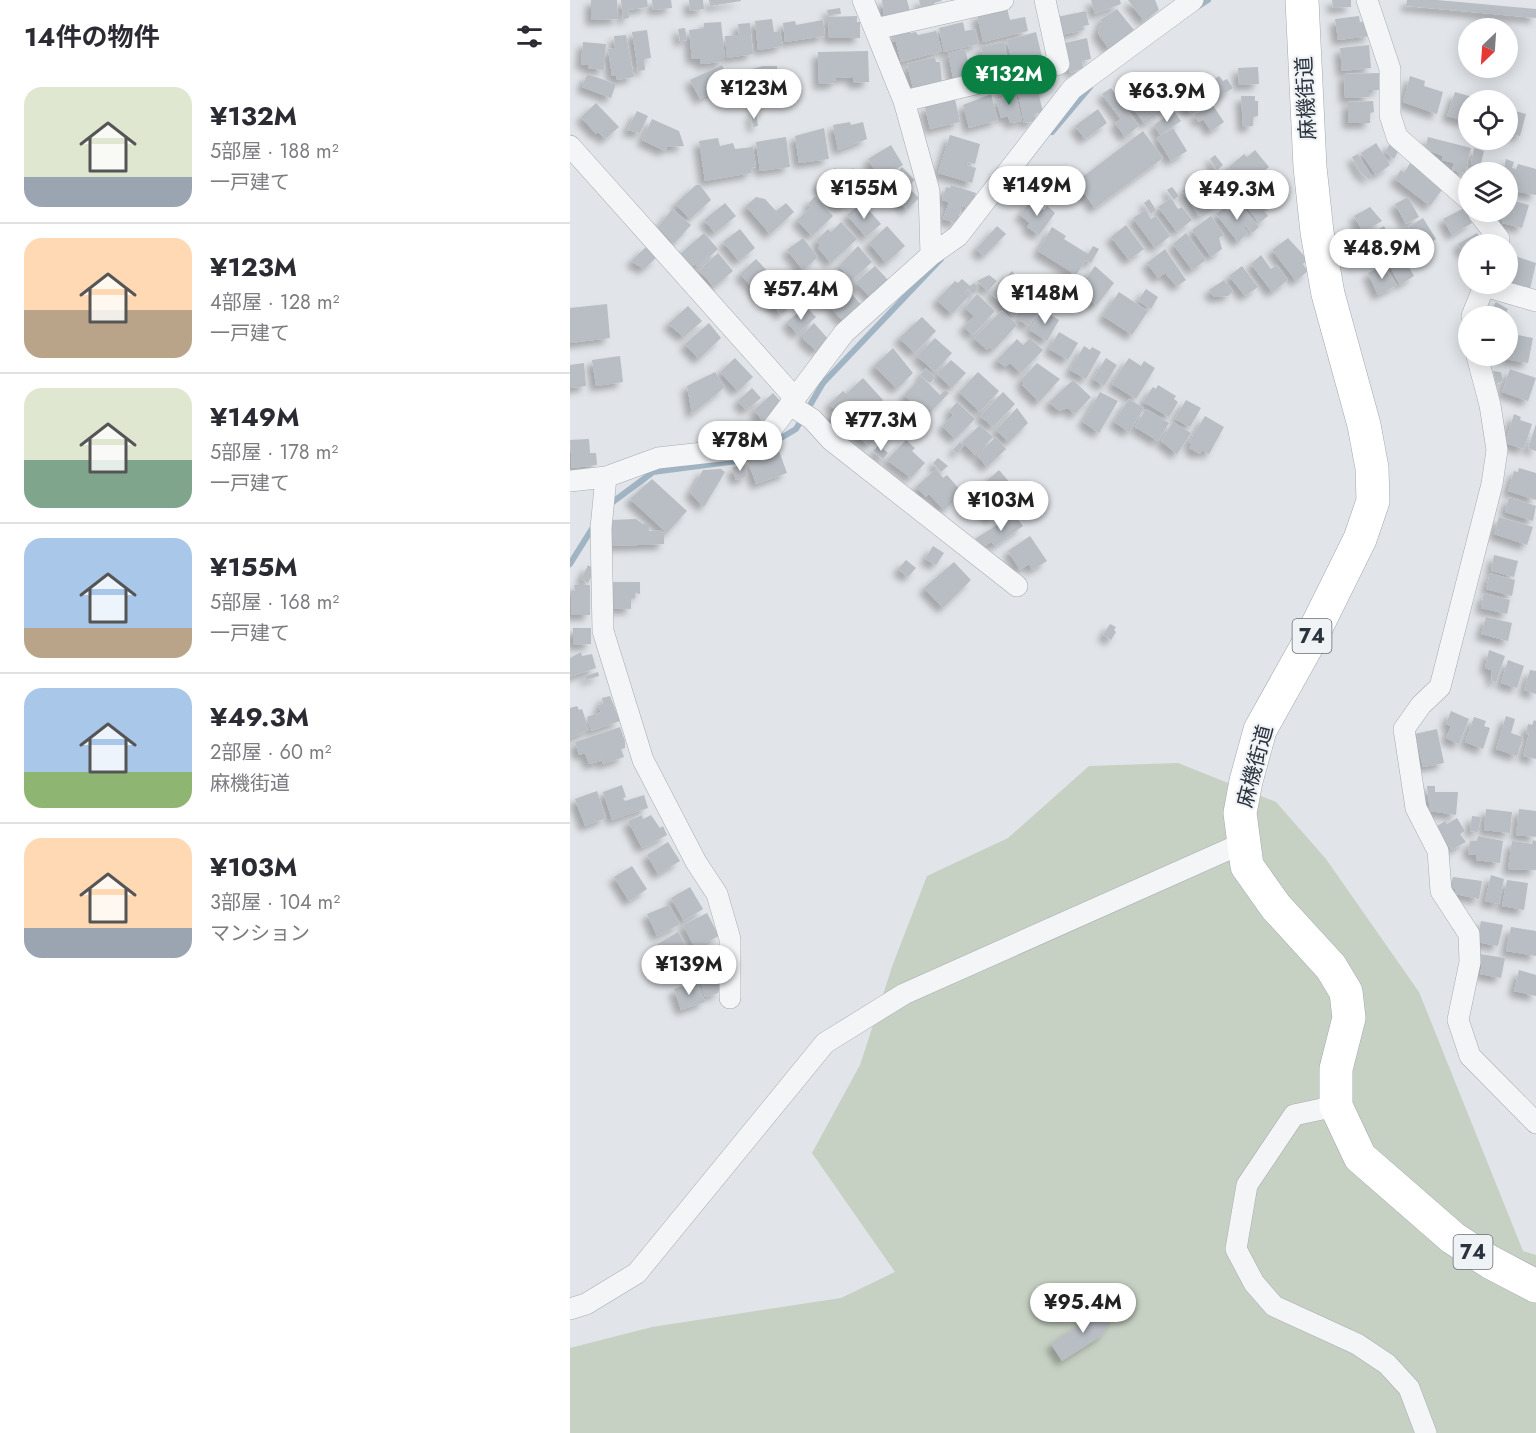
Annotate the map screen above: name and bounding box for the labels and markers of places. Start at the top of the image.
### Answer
pin: ¥132M [967,55,1051,106]
pin: ¥123M [712,69,796,120]
pin: ¥63.9M [1118,72,1216,123]
pin: ¥149M [995,166,1079,217]
pin: ¥155M [822,169,906,220]
pin: ¥49.3M [1188,170,1286,221]
pin: ¥48.9M [1333,229,1431,280]
pin: ¥57.4M [752,270,850,321]
pin: ¥148M [1003,274,1087,325]
pin: ¥77.3M [832,401,930,452]
pin: ¥78M [704,421,776,472]
pin: ¥103M [959,481,1043,532]
pin: ¥139M [647,945,731,996]
pin: ¥95.4M [1034,1283,1132,1334]

